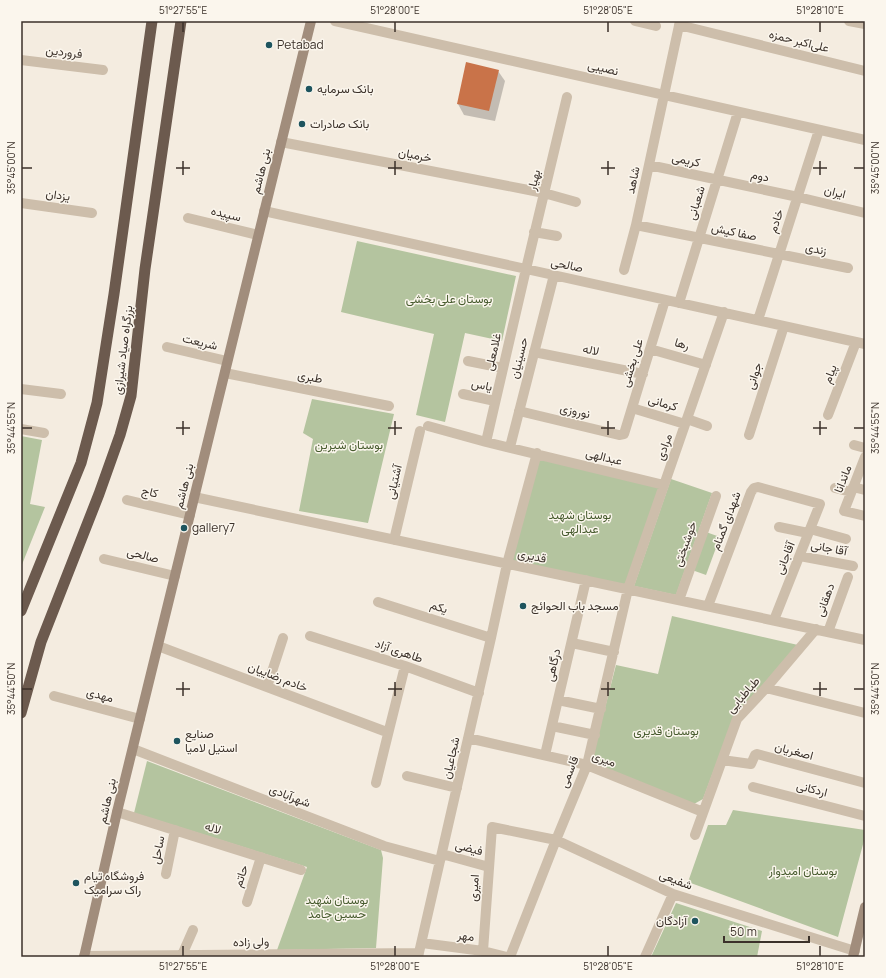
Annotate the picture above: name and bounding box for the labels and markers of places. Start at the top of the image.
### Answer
place label: Petabad [277,36,324,53]
marker: Petabad [264,40,274,50]
place label: بانک سرمایه [317,80,373,97]
marker: بانک سرمایه [304,84,314,94]
place label: بانک صادرات [310,115,369,132]
marker: بانک صادرات [297,119,307,129]
place label: gallery7 [192,519,235,536]
marker: gallery7 [179,523,189,533]
place label: مسجد باب الحوائج [531,597,619,615]
marker: مسجد باب الحوائج [518,601,528,611]
place label: صنایع استیل لامیا [185,725,237,756]
marker: صنایع استیل لامیا [172,736,182,746]
place label: فروشگاه تیام راک سرامیک [84,867,144,898]
marker: فروشگاه تیام راک سرامیک [71,878,81,888]
place label: آزادگان [656,912,688,929]
marker: آزادگان [690,916,700,926]

